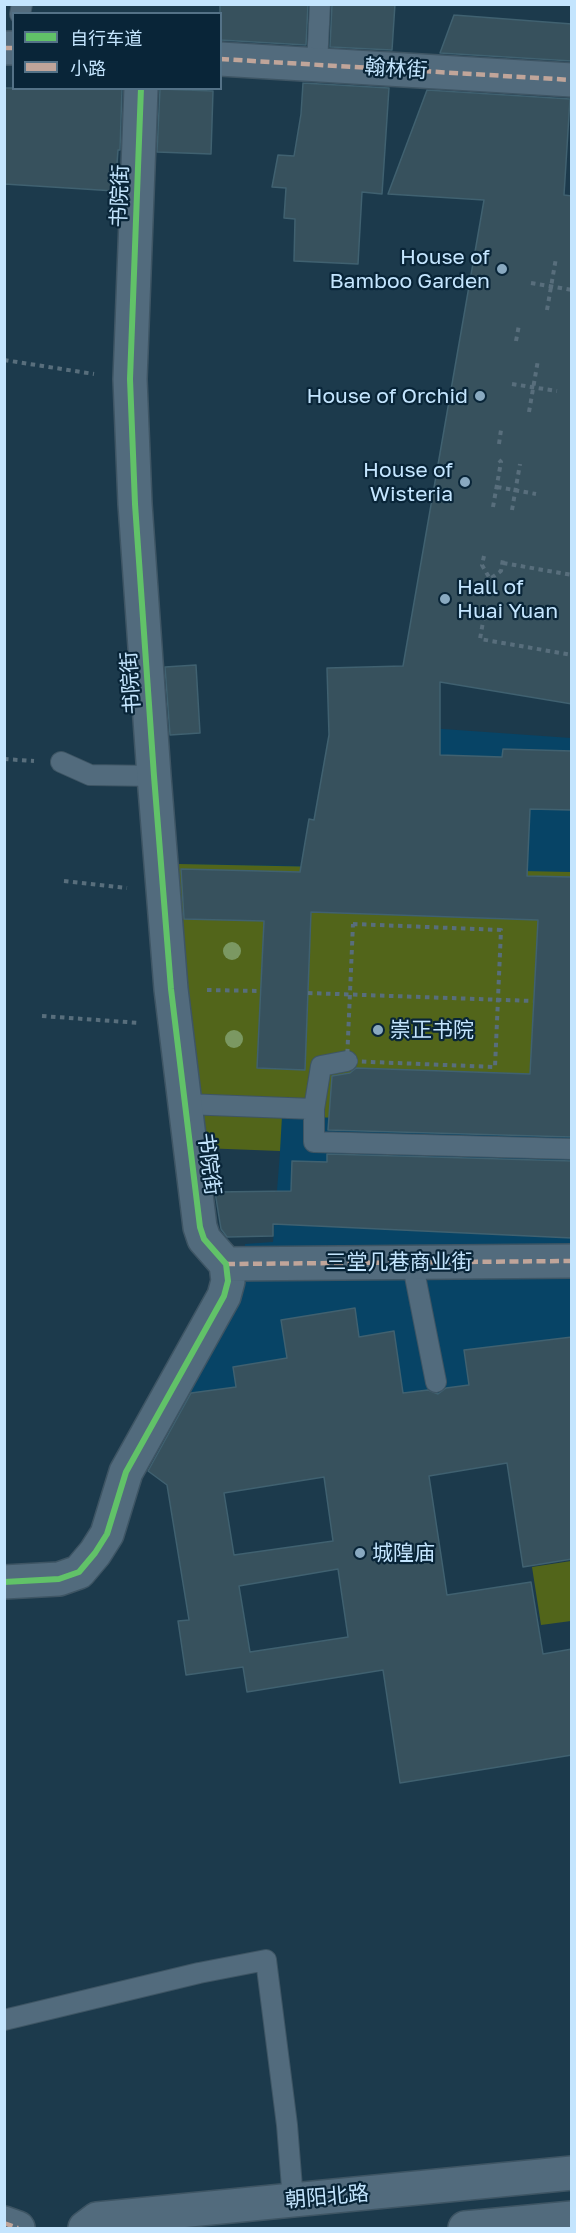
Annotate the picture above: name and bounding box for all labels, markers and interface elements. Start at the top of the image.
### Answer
legend [12,12,222,90]
text: 自行车道 [70,27,142,49]
street label: 翰林街 [364,54,428,84]
text: 小路 [70,57,106,79]
street label: 书院街 [106,164,134,228]
place label: House of Bamboo Garden [329,244,490,294]
marker: House of Bamboo Garden [495,262,509,276]
place label: House of Orchid [306,383,468,409]
marker: House of Orchid [473,389,487,403]
place label: House of Wisteria [363,457,453,507]
marker: House of Wisteria [458,475,472,489]
place label: Hall of Huai Yuan [457,574,558,624]
marker: Hall of Huai Yuan [438,592,452,606]
street label: 书院街 [116,651,146,715]
place label: 崇正书院 [390,1017,474,1043]
marker: 崇正书院 [371,1023,385,1037]
street label: 书院街 [193,1131,225,1197]
street label: 三堂几巷商业街 [326,1249,472,1275]
place label: 城隍庙 [372,1540,435,1566]
marker: 城隍庙 [353,1546,367,1560]
street label: 朝阳北路 [284,2181,370,2213]

